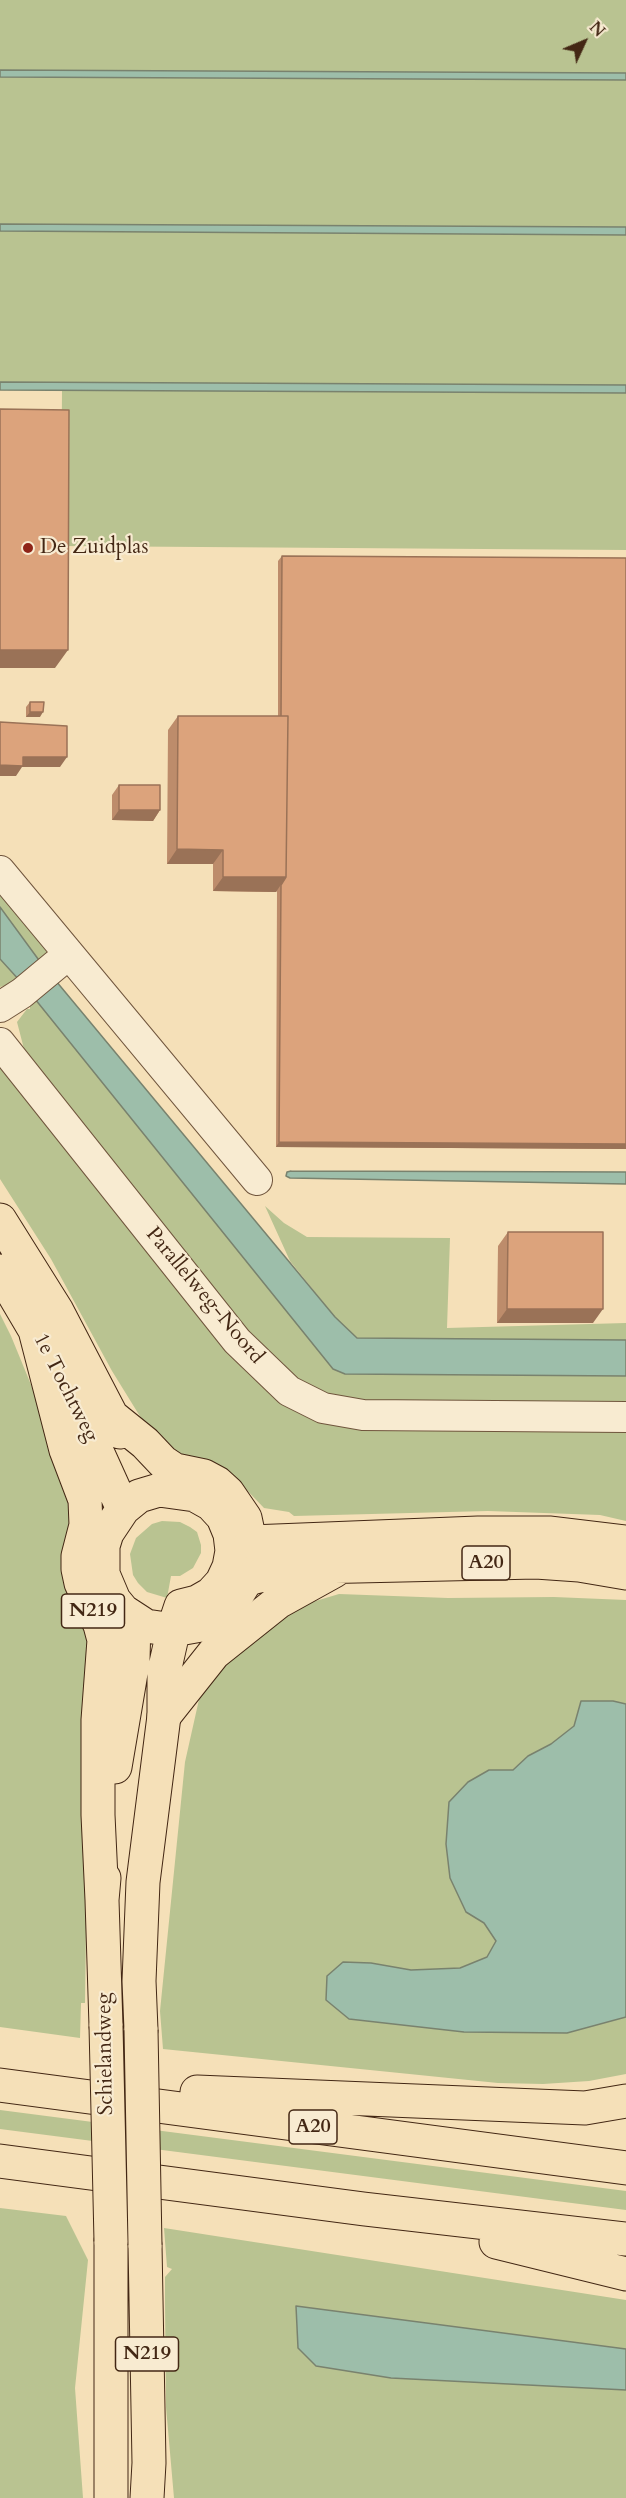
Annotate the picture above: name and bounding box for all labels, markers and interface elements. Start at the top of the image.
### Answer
north arrow [554,12,614,72]
text: N [584,17,610,42]
place label: De Zuidplas [40,535,148,561]
marker: De Zuidplas [21,541,35,555]
street label: Parallelweg-Noord [139,1223,269,1369]
street label: 1e Tochtweg [27,1329,103,1447]
road number: A20 [462,1546,510,1580]
road number: N219 [62,1594,124,1628]
street label: Schielandweg [92,1992,120,2116]
road number: A20 [289,2110,337,2144]
road number: N219 [116,2337,178,2371]

